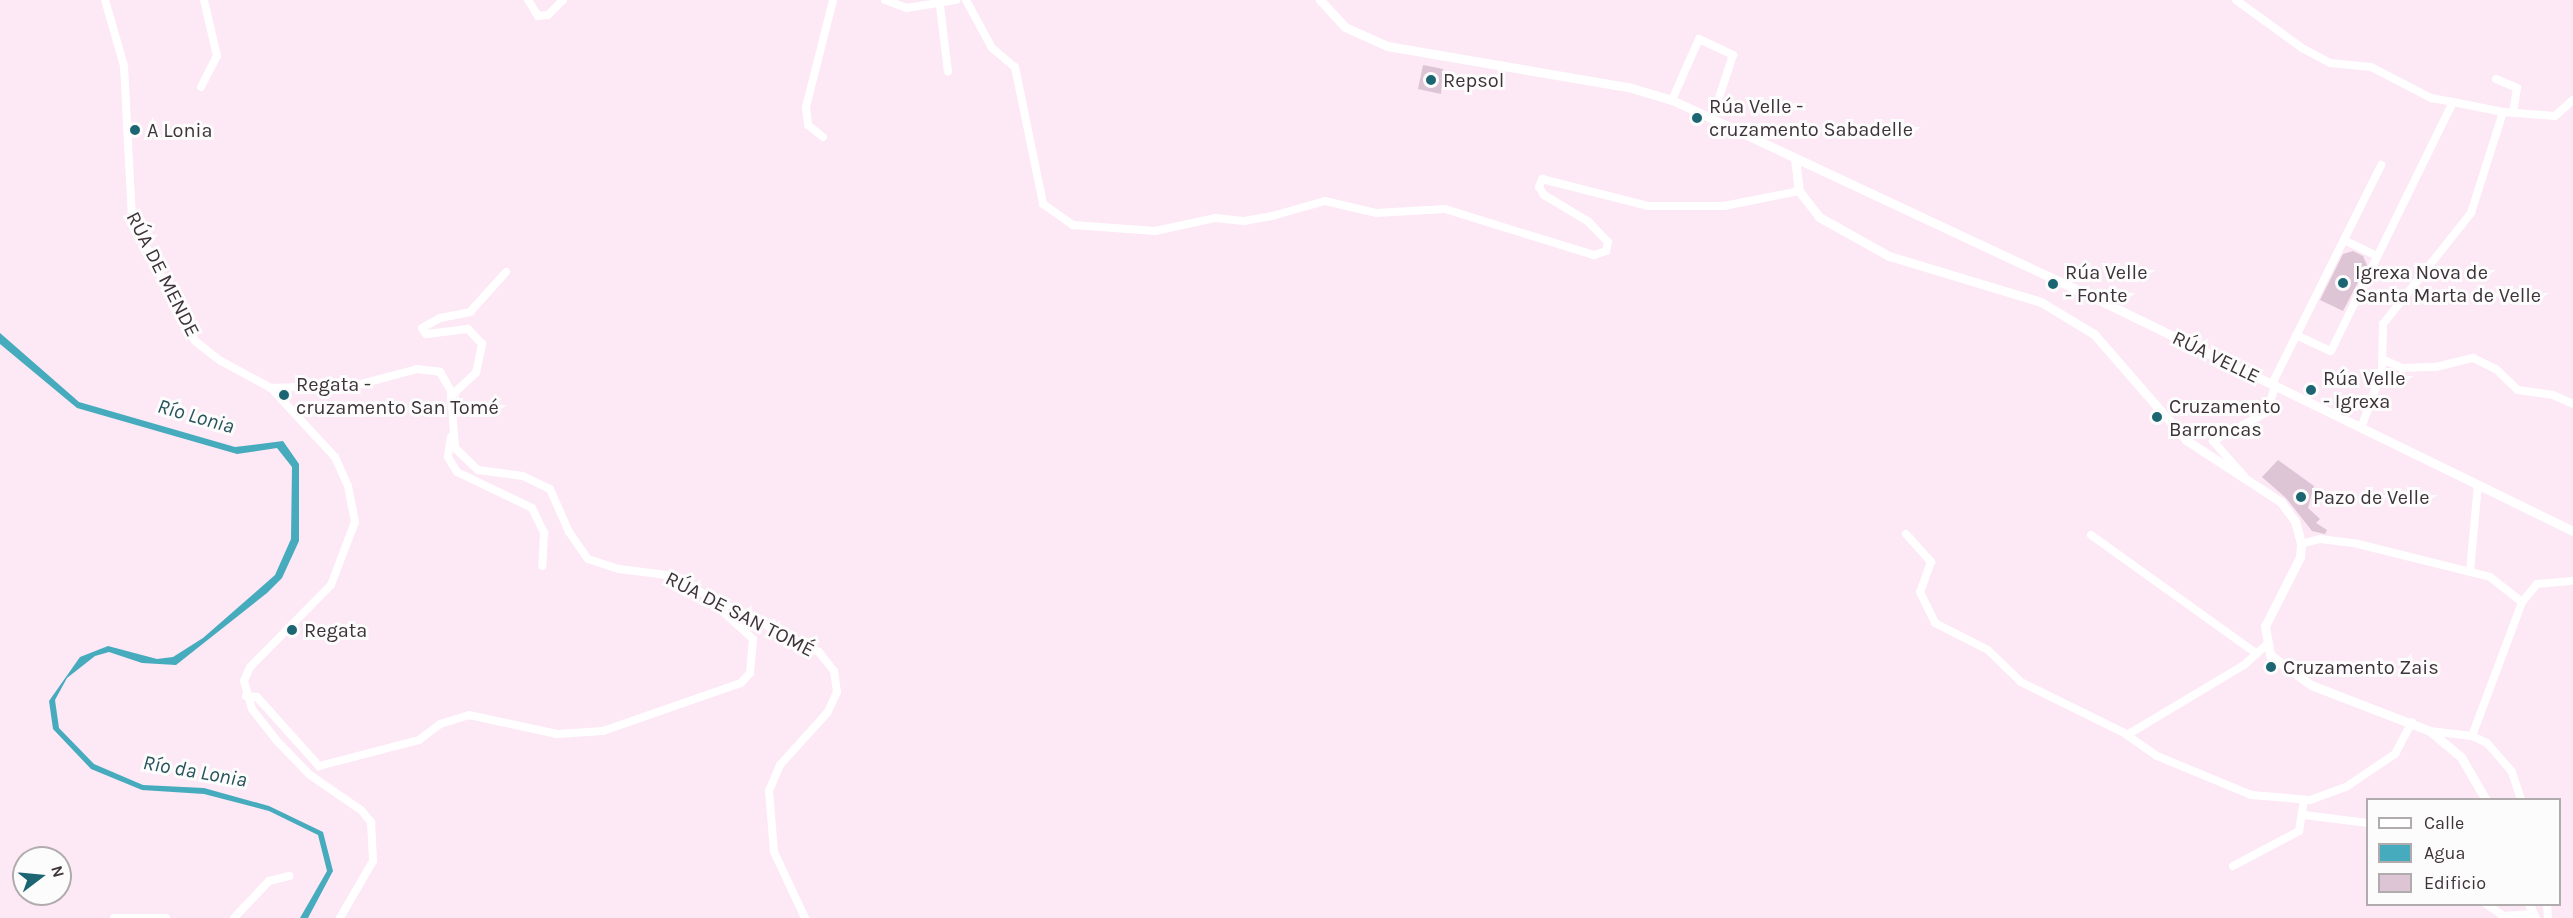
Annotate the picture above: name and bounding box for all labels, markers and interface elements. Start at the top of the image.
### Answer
place label: Repsol [1443,68,1504,92]
marker: Repsol [1424,73,1438,87]
place label: Rúa Velle - cruzamento Sabadelle [1709,94,1913,141]
marker: Rúa Velle - cruzamento Sabadelle [1690,111,1704,125]
place label: A Lonia [147,118,213,142]
marker: A Lonia [128,123,142,137]
street label: RÚA DE MENDE [121,208,205,340]
place label: Rúa Velle - Fonte [2065,260,2147,307]
place label: Igrexa Nova de Santa Marta de Velle [2355,260,2541,307]
marker: Igrexa Nova de Santa Marta de Velle [2336,276,2350,290]
marker: Rúa Velle - Fonte [2046,277,2060,291]
street label: RÚA VELLE [2169,326,2263,388]
place label: Rúa Velle - Igrexa [2323,366,2405,413]
place label: Regata - cruzamento San Tomé [296,372,499,419]
marker: Rúa Velle - Igrexa [2304,383,2318,397]
marker: Regata - cruzamento San Tomé [277,388,291,402]
water label: Río Lonia [155,393,237,439]
place label: Cruzamento Barroncas [2169,394,2281,441]
marker: Cruzamento Barroncas [2150,410,2164,424]
place label: Pazo de Velle [2313,485,2429,509]
marker: Pazo de Velle [2294,490,2308,504]
street label: RÚA DE SAN TOMÉ [662,566,818,662]
place label: Regata [304,618,367,642]
marker: Regata [285,623,299,637]
place label: Cruzamento Zais [2283,655,2439,679]
marker: Cruzamento Zais [2264,660,2278,674]
water label: Río da Lonia [141,749,249,793]
legend [2366,798,2561,906]
text: Calle [2424,812,2464,834]
text: Agua [2424,842,2465,864]
north arrow [12,846,72,906]
text: N [47,863,69,880]
text: Edificio [2424,872,2486,894]

